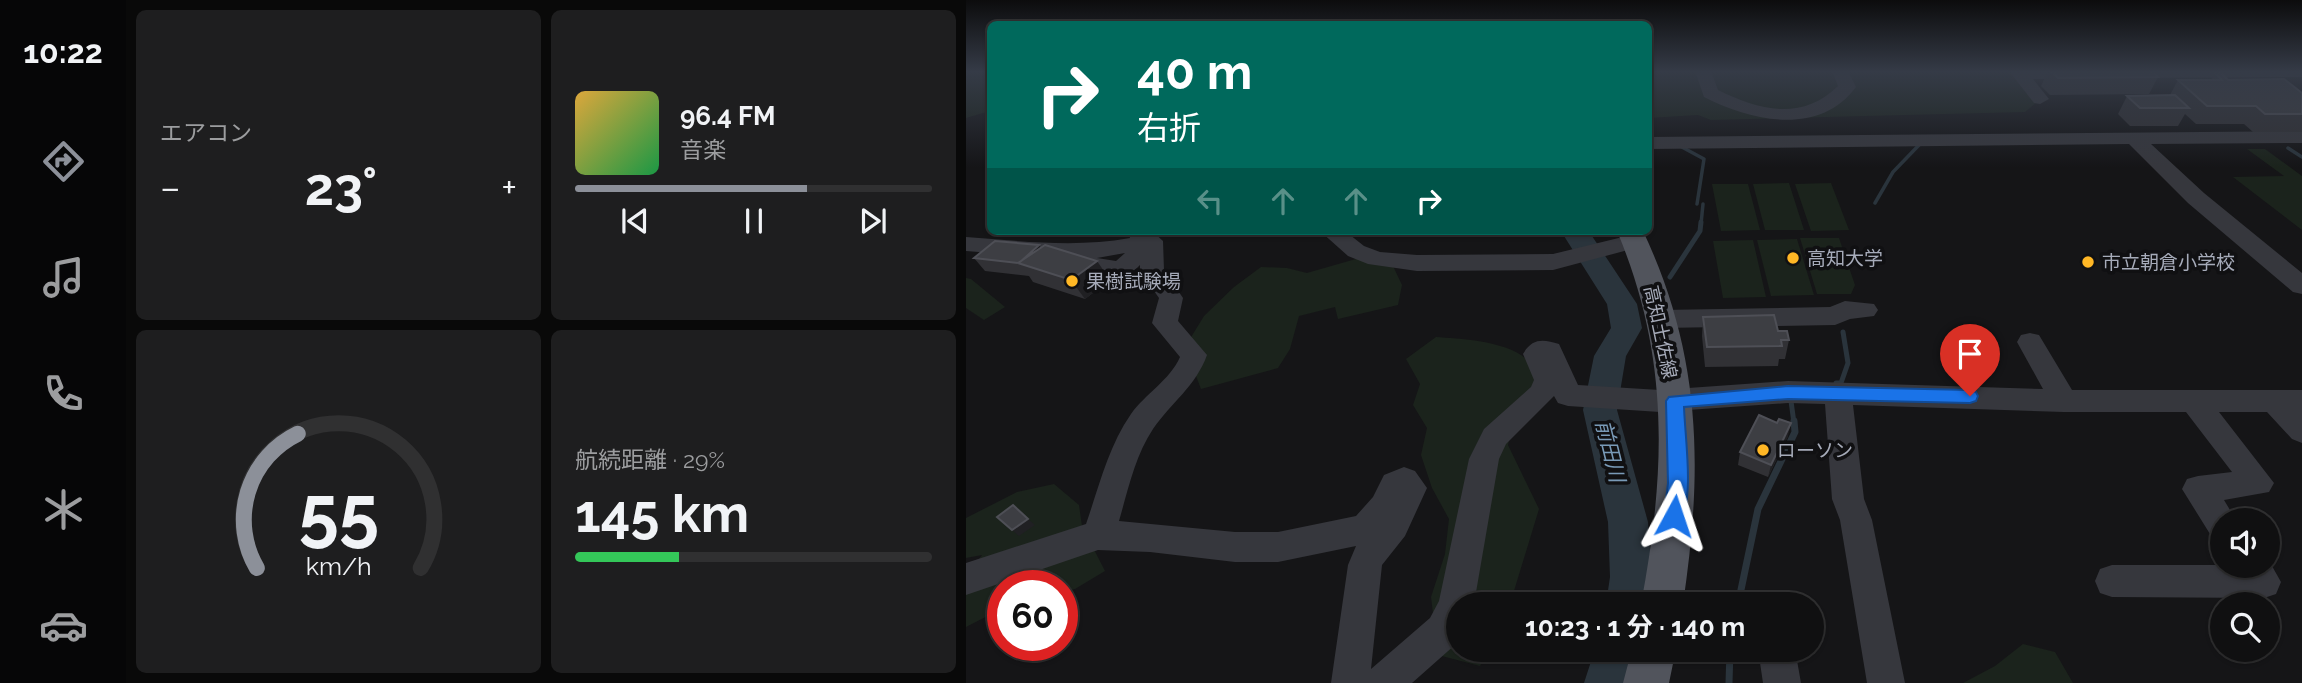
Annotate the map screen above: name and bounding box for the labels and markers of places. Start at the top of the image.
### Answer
place label: 高知大学 [1807,247,1883,269]
marker: 高知大学 [1785,250,1801,266]
place label: 市立朝倉小学校 [2102,251,2235,273]
marker: 市立朝倉小学校 [2080,254,2096,270]
place label: 果樹試験場 [1086,270,1181,292]
marker: 果樹試験場 [1064,273,1080,289]
pin [1940,324,2000,396]
place label: ローソン [1777,439,1853,461]
marker: ローソン [1755,442,1771,458]

